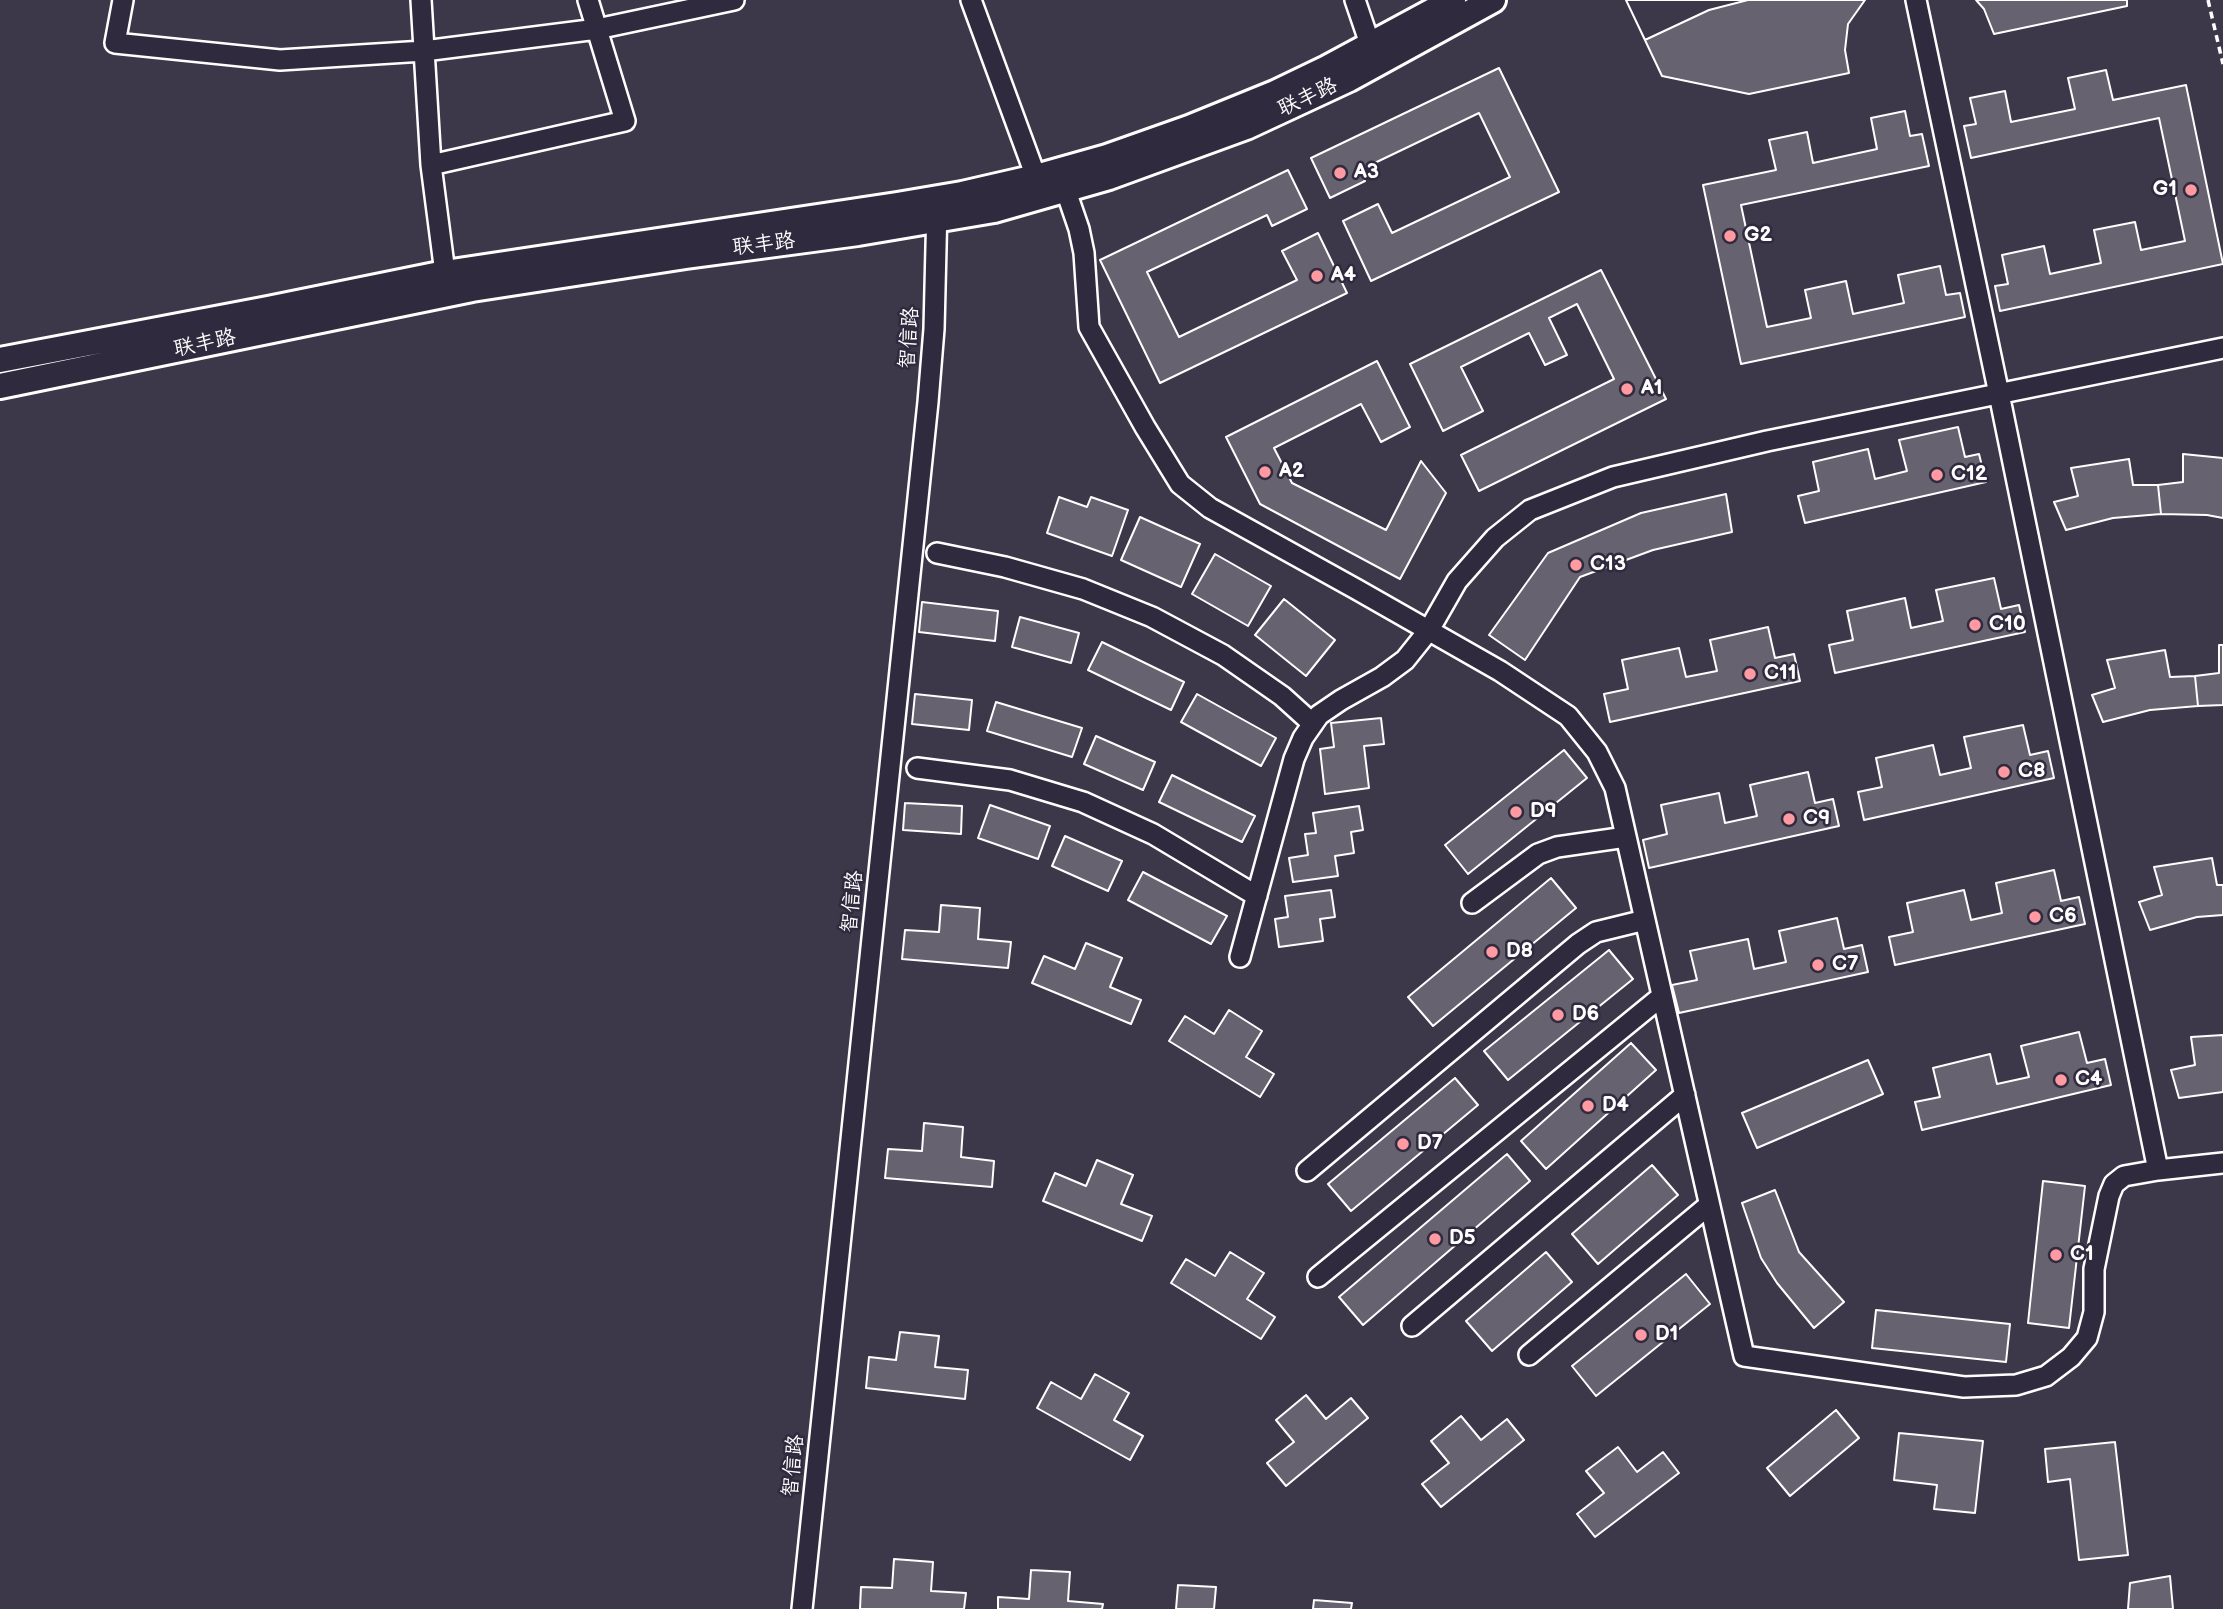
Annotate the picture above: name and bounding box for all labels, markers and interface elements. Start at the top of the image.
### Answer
street label: 联丰路 [1274,73,1342,123]
place label: A3 [1354,160,1379,186]
marker: A3 [1332,165,1348,181]
place label: G1 [2153,177,2177,203]
marker: G1 [2183,182,2199,198]
place label: G2 [1744,223,1772,249]
marker: G2 [1722,228,1738,244]
street label: 联丰路 [731,229,797,261]
place label: A4 [1331,263,1356,289]
marker: A4 [1309,268,1325,284]
street label: 智信路 [895,306,925,370]
street label: 联丰路 [172,325,238,363]
place label: A1 [1641,376,1663,402]
marker: A1 [1619,381,1635,397]
place label: A2 [1279,459,1304,485]
place label: C12 [1951,462,1987,488]
marker: A2 [1257,464,1273,480]
marker: C12 [1929,467,1945,483]
place label: C13 [1590,552,1626,578]
marker: C13 [1568,557,1584,573]
place label: C10 [1989,612,2026,638]
marker: C10 [1967,617,1983,633]
place label: C11 [1764,661,1797,687]
marker: C11 [1742,666,1758,682]
place label: C8 [2018,759,2046,785]
marker: C8 [1996,764,2012,780]
place label: D9 [1530,799,1557,825]
marker: D9 [1508,804,1524,820]
place label: C9 [1803,806,1830,832]
marker: C9 [1781,811,1797,827]
street label: 智信路 [837,869,869,935]
place label: C6 [2049,904,2077,930]
marker: C6 [2027,909,2043,925]
place label: D8 [1506,939,1533,965]
marker: D8 [1484,944,1500,960]
place label: C7 [1832,952,1859,978]
marker: C7 [1810,957,1826,973]
place label: D6 [1572,1002,1599,1028]
marker: D6 [1550,1007,1566,1023]
place label: C4 [2075,1067,2102,1093]
marker: C4 [2053,1072,2069,1088]
place label: D4 [1602,1093,1629,1119]
marker: D4 [1580,1098,1596,1114]
place label: D7 [1417,1131,1443,1157]
marker: D7 [1395,1136,1411,1152]
place label: D5 [1449,1226,1476,1252]
marker: D5 [1427,1231,1443,1247]
place label: C1 [2070,1242,2094,1268]
marker: C1 [2048,1247,2064,1263]
place label: D1 [1655,1322,1678,1348]
marker: D1 [1633,1327,1649,1343]
street label: 智信路 [778,1433,810,1499]

